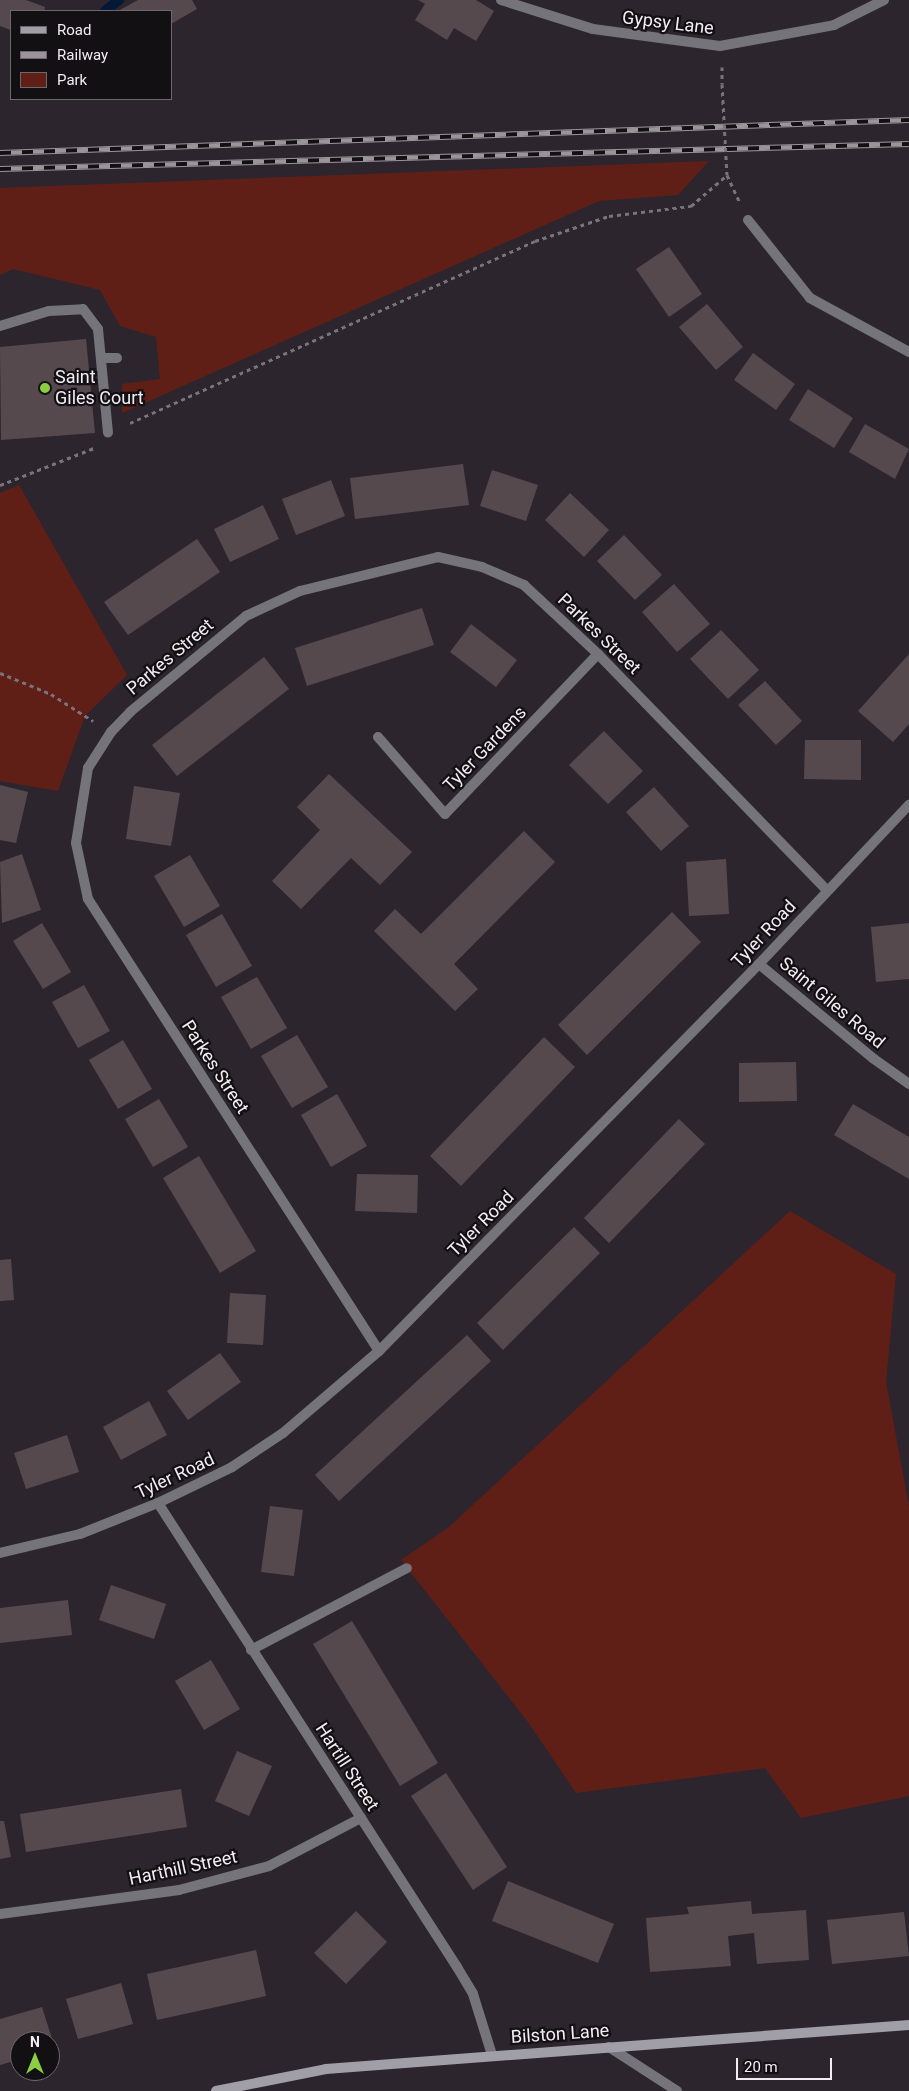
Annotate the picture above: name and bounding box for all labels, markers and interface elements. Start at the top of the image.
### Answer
street label: Gypsy Lane [621,7,715,39]
legend [10,10,172,100]
text: Road [57,21,91,39]
text: Railway [57,46,108,64]
text: Park [57,71,87,89]
place label: Saint Giles Court [55,367,144,409]
marker: Saint Giles Court [39,382,51,394]
street label: Parkes Street [553,589,645,679]
street label: Parkes Street [122,614,218,700]
street label: Tyler Gardens [439,702,531,796]
street label: Tyler Road [727,896,801,972]
street label: Saint Giles Road [775,953,889,1053]
street label: Parkes Street [177,1016,253,1118]
street label: Tyler Road [444,1187,518,1261]
street label: Tyler Road [132,1448,218,1504]
street label: Hartill Street [311,1719,383,1815]
street label: Harthill Street [127,1846,239,1890]
street label: Bilston Lane [510,2020,610,2048]
north arrow [10,2031,60,2081]
text: N [30,2034,40,2050]
scale bar [739,2048,835,2080]
text: 20 m [744,2058,778,2076]

